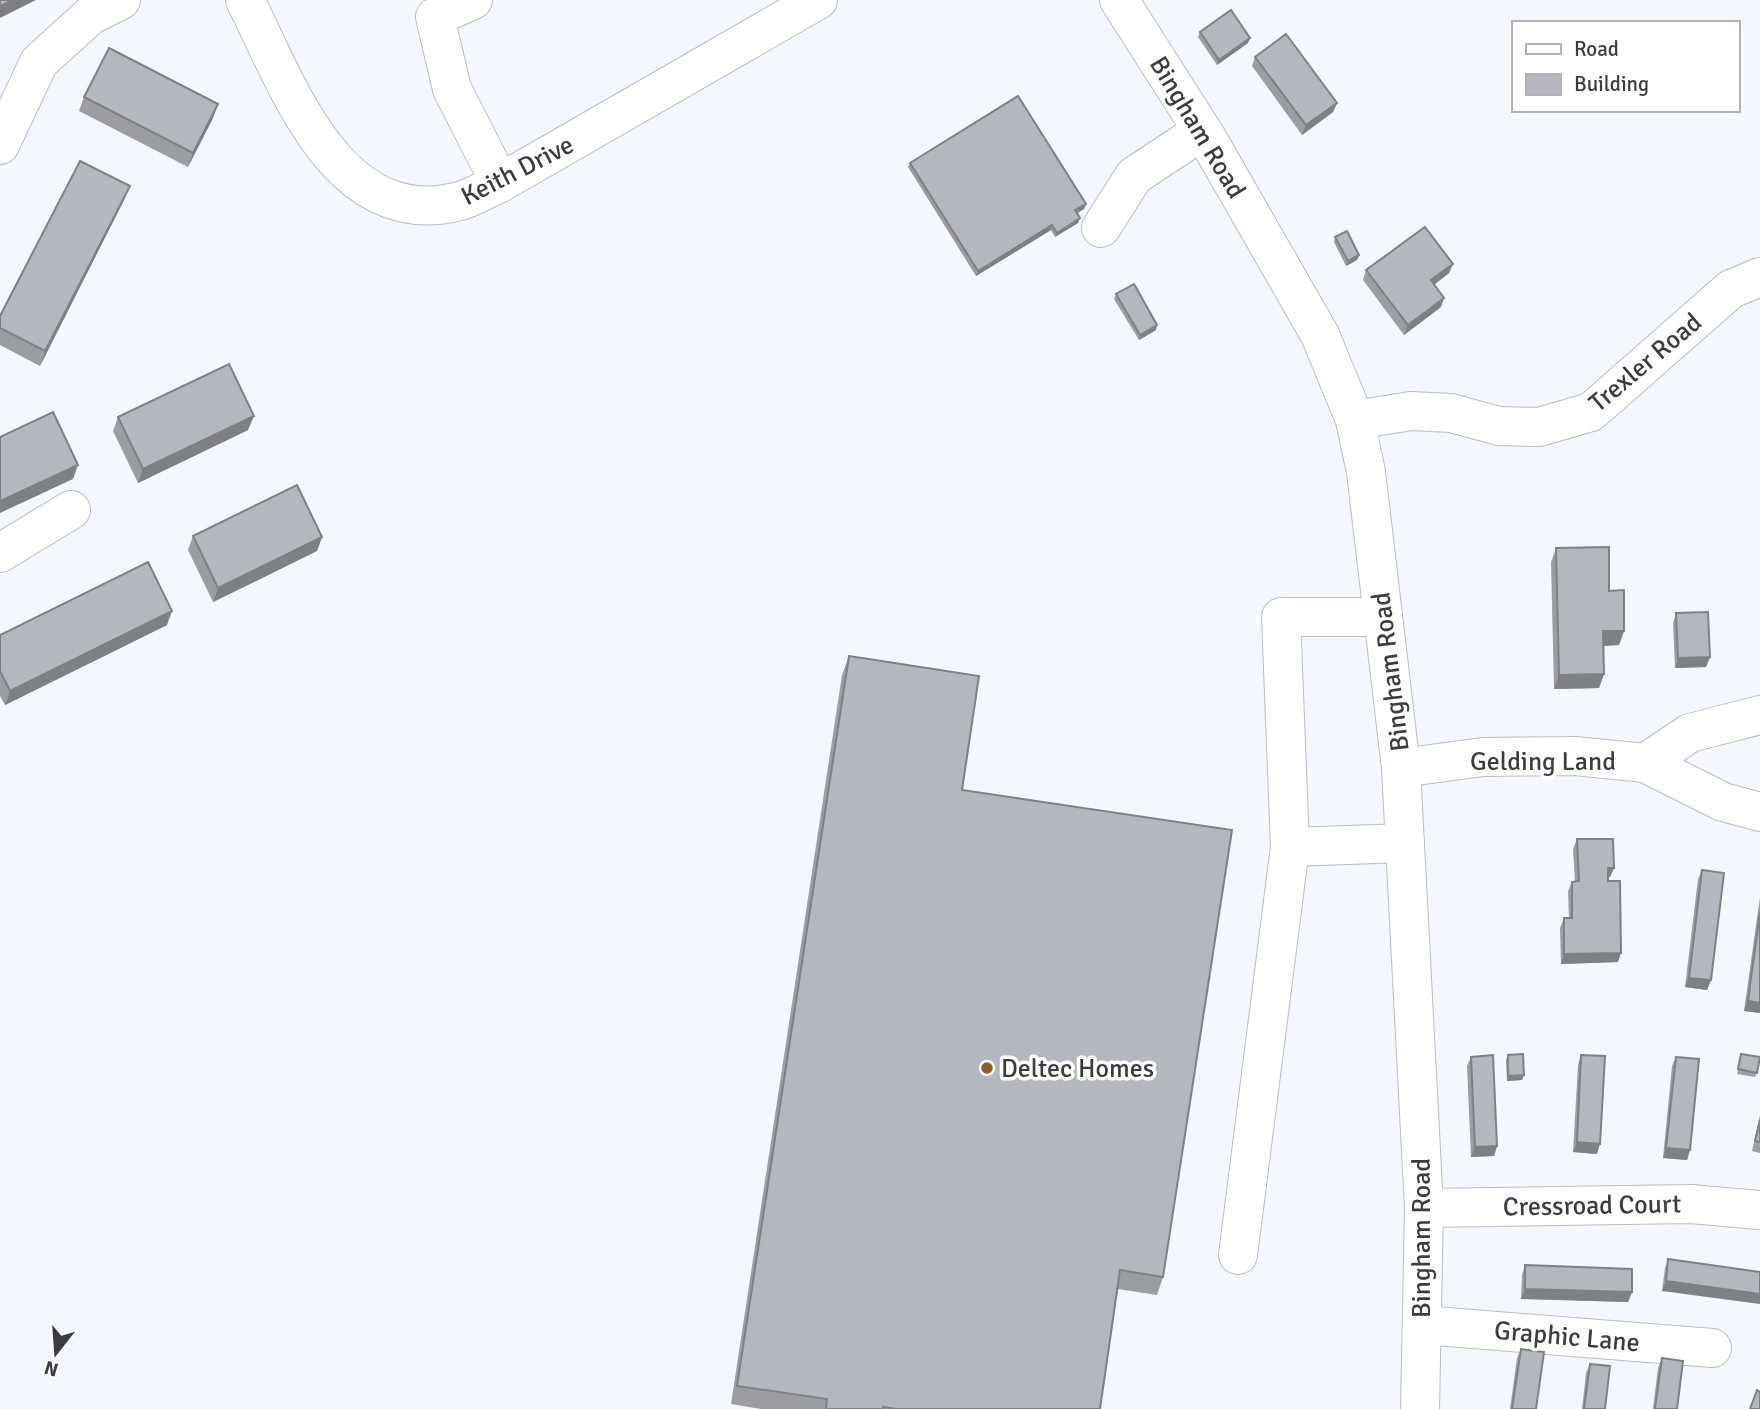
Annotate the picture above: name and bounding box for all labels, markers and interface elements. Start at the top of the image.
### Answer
legend [1512,21,1739,112]
text: Road [1574,36,1619,62]
street label: Bingham Road [1142,51,1252,204]
text: Building [1574,71,1649,97]
street label: Keith Drive [456,129,579,213]
street label: Trexler Road [1583,307,1708,419]
street label: Bingham Road [1365,590,1417,753]
street label: Gelding Land [1470,746,1616,778]
place label: Deltec Homes [1001,1053,1154,1085]
marker: Deltec Homes [979,1060,995,1076]
street label: Bingham Road [1406,1158,1438,1318]
street label: Cressroad Court [1503,1188,1681,1224]
street label: Graphic Lane [1493,1315,1641,1359]
north arrow [21,1318,91,1388]
text: N [41,1355,61,1382]

